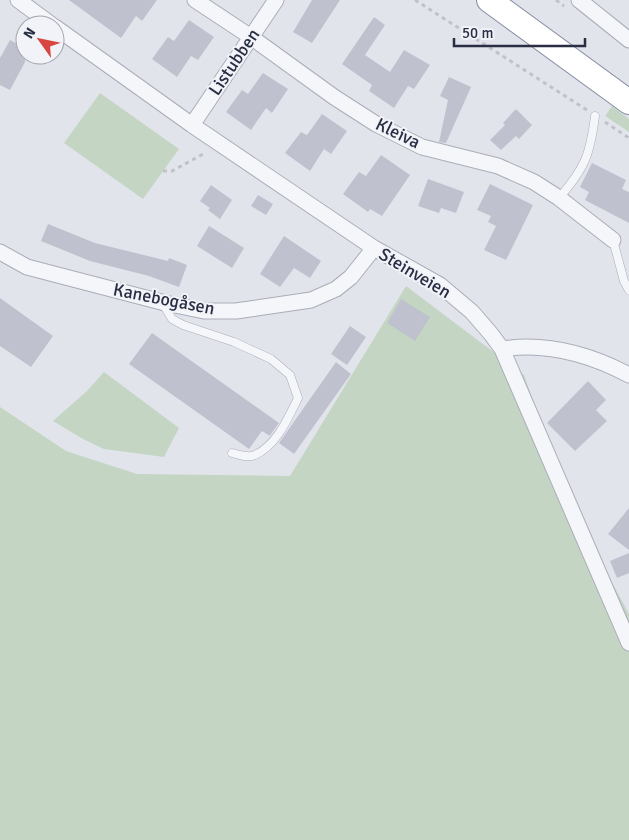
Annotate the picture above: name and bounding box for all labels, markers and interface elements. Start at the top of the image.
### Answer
north arrow [15,15,65,65]
scale bar [454,15,585,47]
text: N [20,24,39,42]
street label: Listubben [204,24,264,100]
text: 50 m [462,24,493,42]
street label: Kleiva [372,113,424,153]
street label: Steinveien [375,243,455,303]
street label: Kanebogåsen [111,278,217,320]

